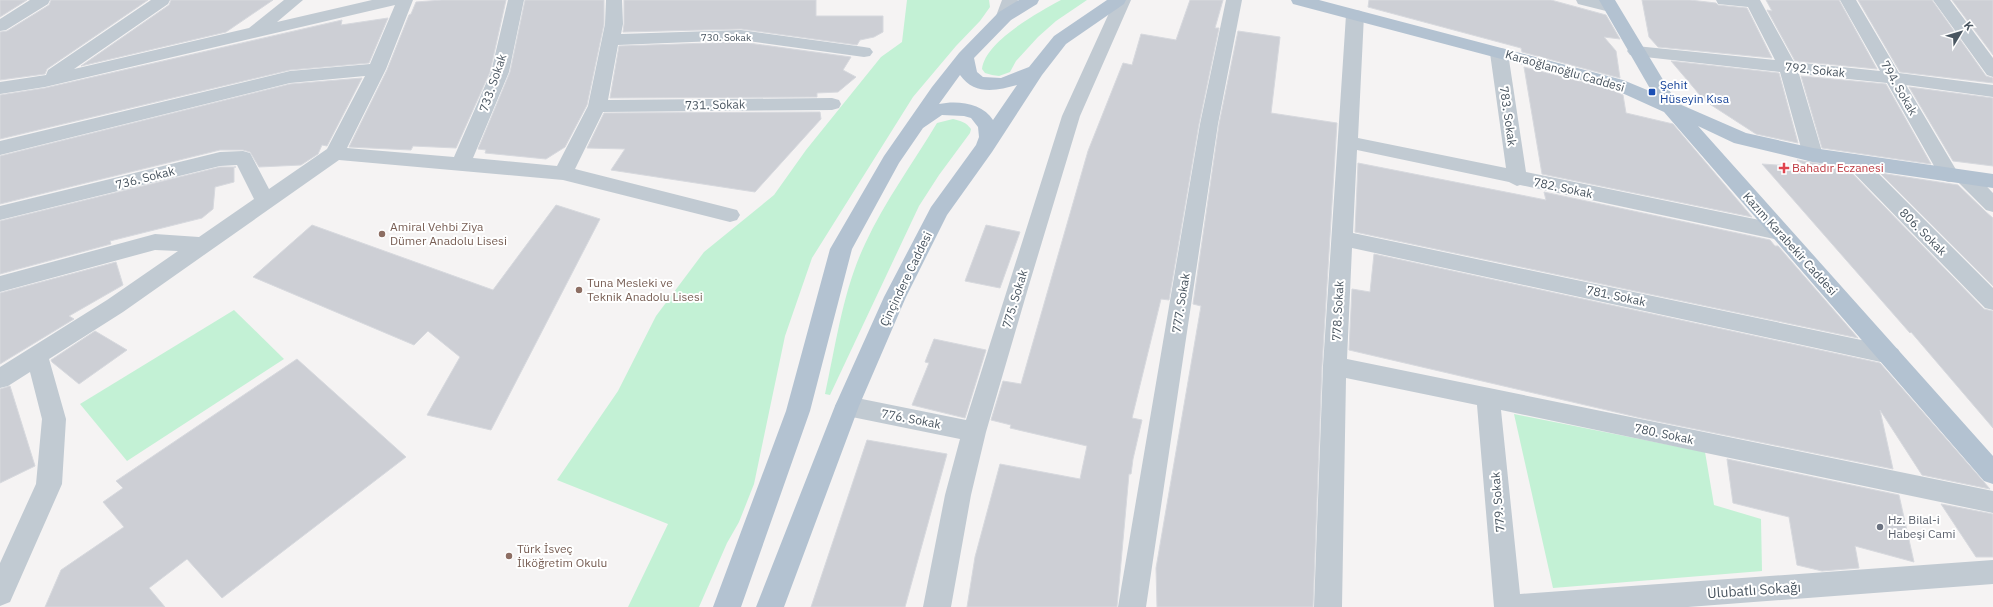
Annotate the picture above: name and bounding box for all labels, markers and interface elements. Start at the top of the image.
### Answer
north arrow [1941,12,1981,52]
text: K [1961,19,1977,33]
street label: 730. Sokak [701,31,752,44]
street label: Karaoğlanoğlu Caddesi [1504,46,1627,95]
street label: 733. Sokak [476,51,510,114]
street label: 794. Sokak [1878,58,1921,118]
street label: 792. Sokak [1784,59,1847,80]
place label: Şehit Hüseyin Kısa [1660,77,1730,106]
street label: 783. Sokak [1497,85,1520,148]
marker: Şehit Hüseyin Kısa [1647,87,1657,97]
street label: 731. Sokak [685,96,746,113]
place label: Bahadır Eczanesi [1792,160,1884,175]
street label: 736. Sokak [114,163,177,192]
marker: Bahadır Eczanesi [1779,163,1789,173]
street label: 782. Sokak [1532,174,1595,201]
street label: Kazım Karabekir Caddesi [1740,189,1841,298]
street label: 806. Sokak [1897,205,1950,259]
place label: Amiral Vehbi Ziya Dümer Anadolu Lisesi [390,219,507,248]
marker: Amiral Vehbi Ziya Dümer Anadolu Lisesi [377,229,387,239]
street label: Çinçindere Caddesi [876,229,935,329]
street label: 775. Sokak [999,267,1031,330]
street label: 777. Sokak [1168,271,1193,334]
place label: Tuna Mesleki ve Teknik Anadolu Lisesi [587,275,703,304]
street label: 778. Sokak [1328,280,1347,342]
street label: 781. Sokak [1585,282,1648,309]
marker: Tuna Mesleki ve Teknik Anadolu Lisesi [574,285,584,295]
street label: 776. Sokak [880,405,943,432]
street label: 780. Sokak [1633,420,1696,447]
street label: 779. Sokak [1487,471,1508,533]
place label: Hz. Bilal-i Habeşi Cami [1888,512,1955,541]
marker: Hz. Bilal-i Habeşi Cami [1875,522,1885,532]
place label: Türk İsveç İlköğretim Okulu [517,541,607,570]
marker: Türk İsveç İlköğretim Okulu [504,551,514,561]
street label: Ulubatlı Sokağı [1706,578,1802,602]

